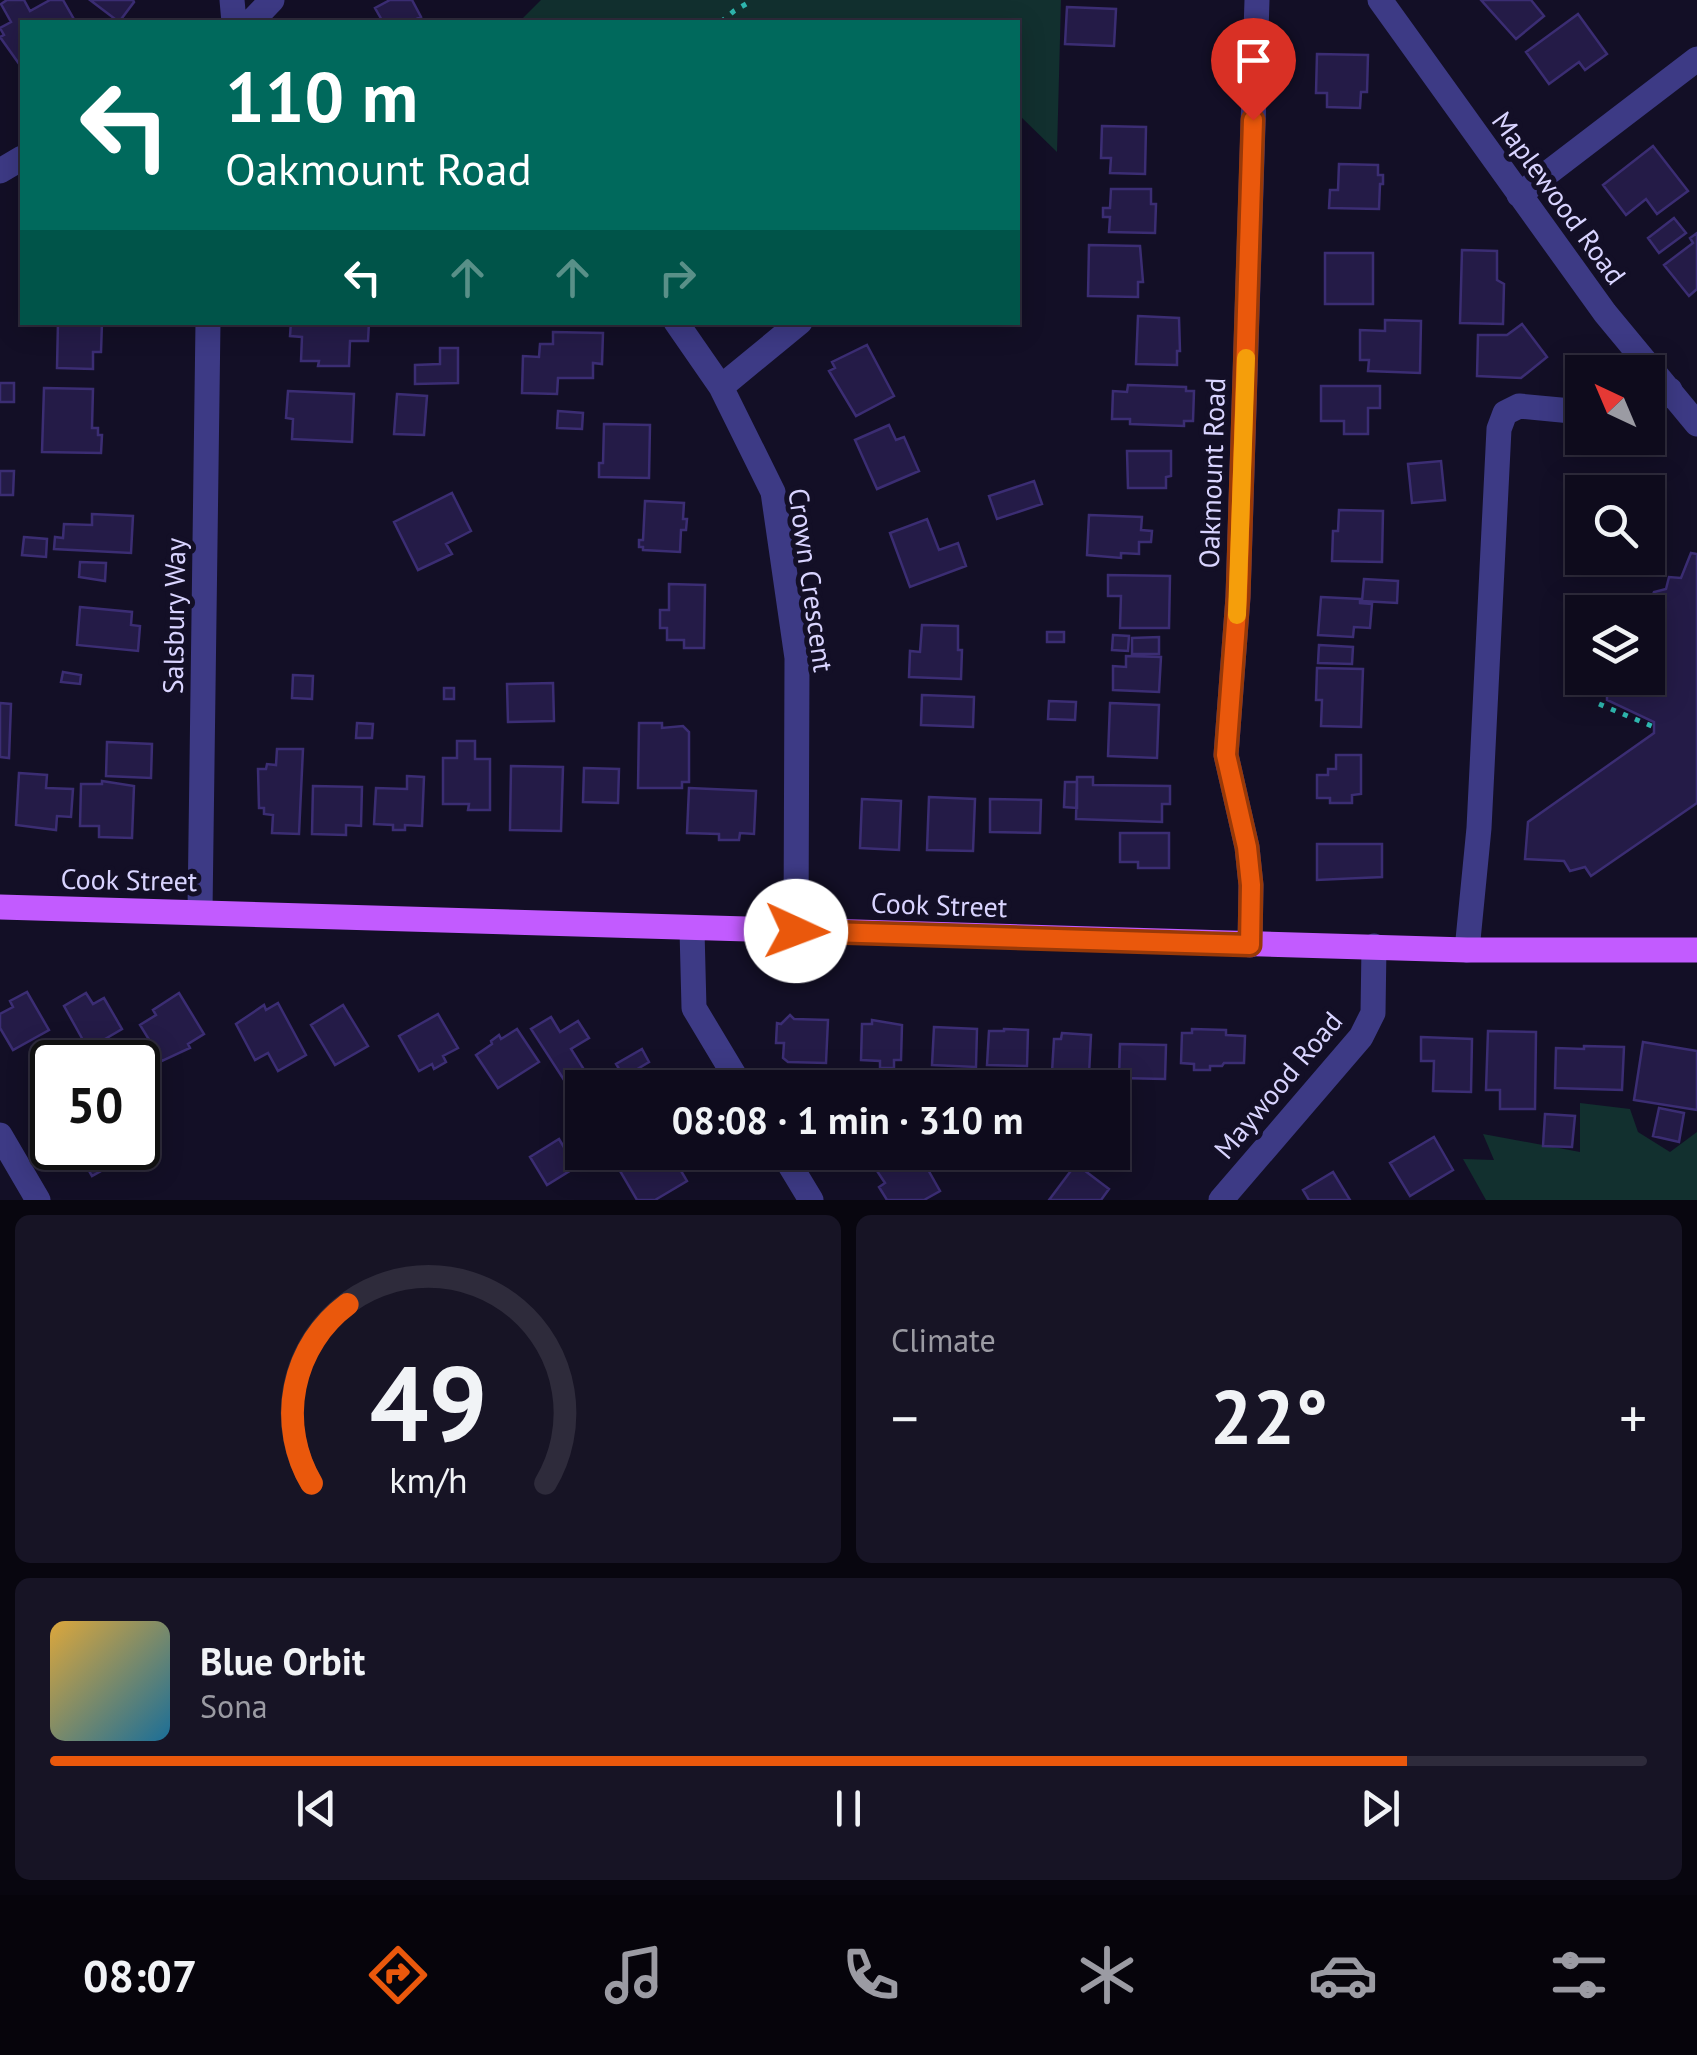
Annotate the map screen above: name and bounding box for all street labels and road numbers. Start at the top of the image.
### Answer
street label: Maplewood Road [1484,104,1635,292]
street label: Oakmount Road [1190,377,1233,569]
street label: Crown Crescent [780,486,843,675]
street label: Salsbury Way [154,537,193,695]
street label: Cook Street [60,860,198,899]
street label: Cook Street [870,884,1008,925]
street label: Maywood Road [1205,1003,1350,1166]

